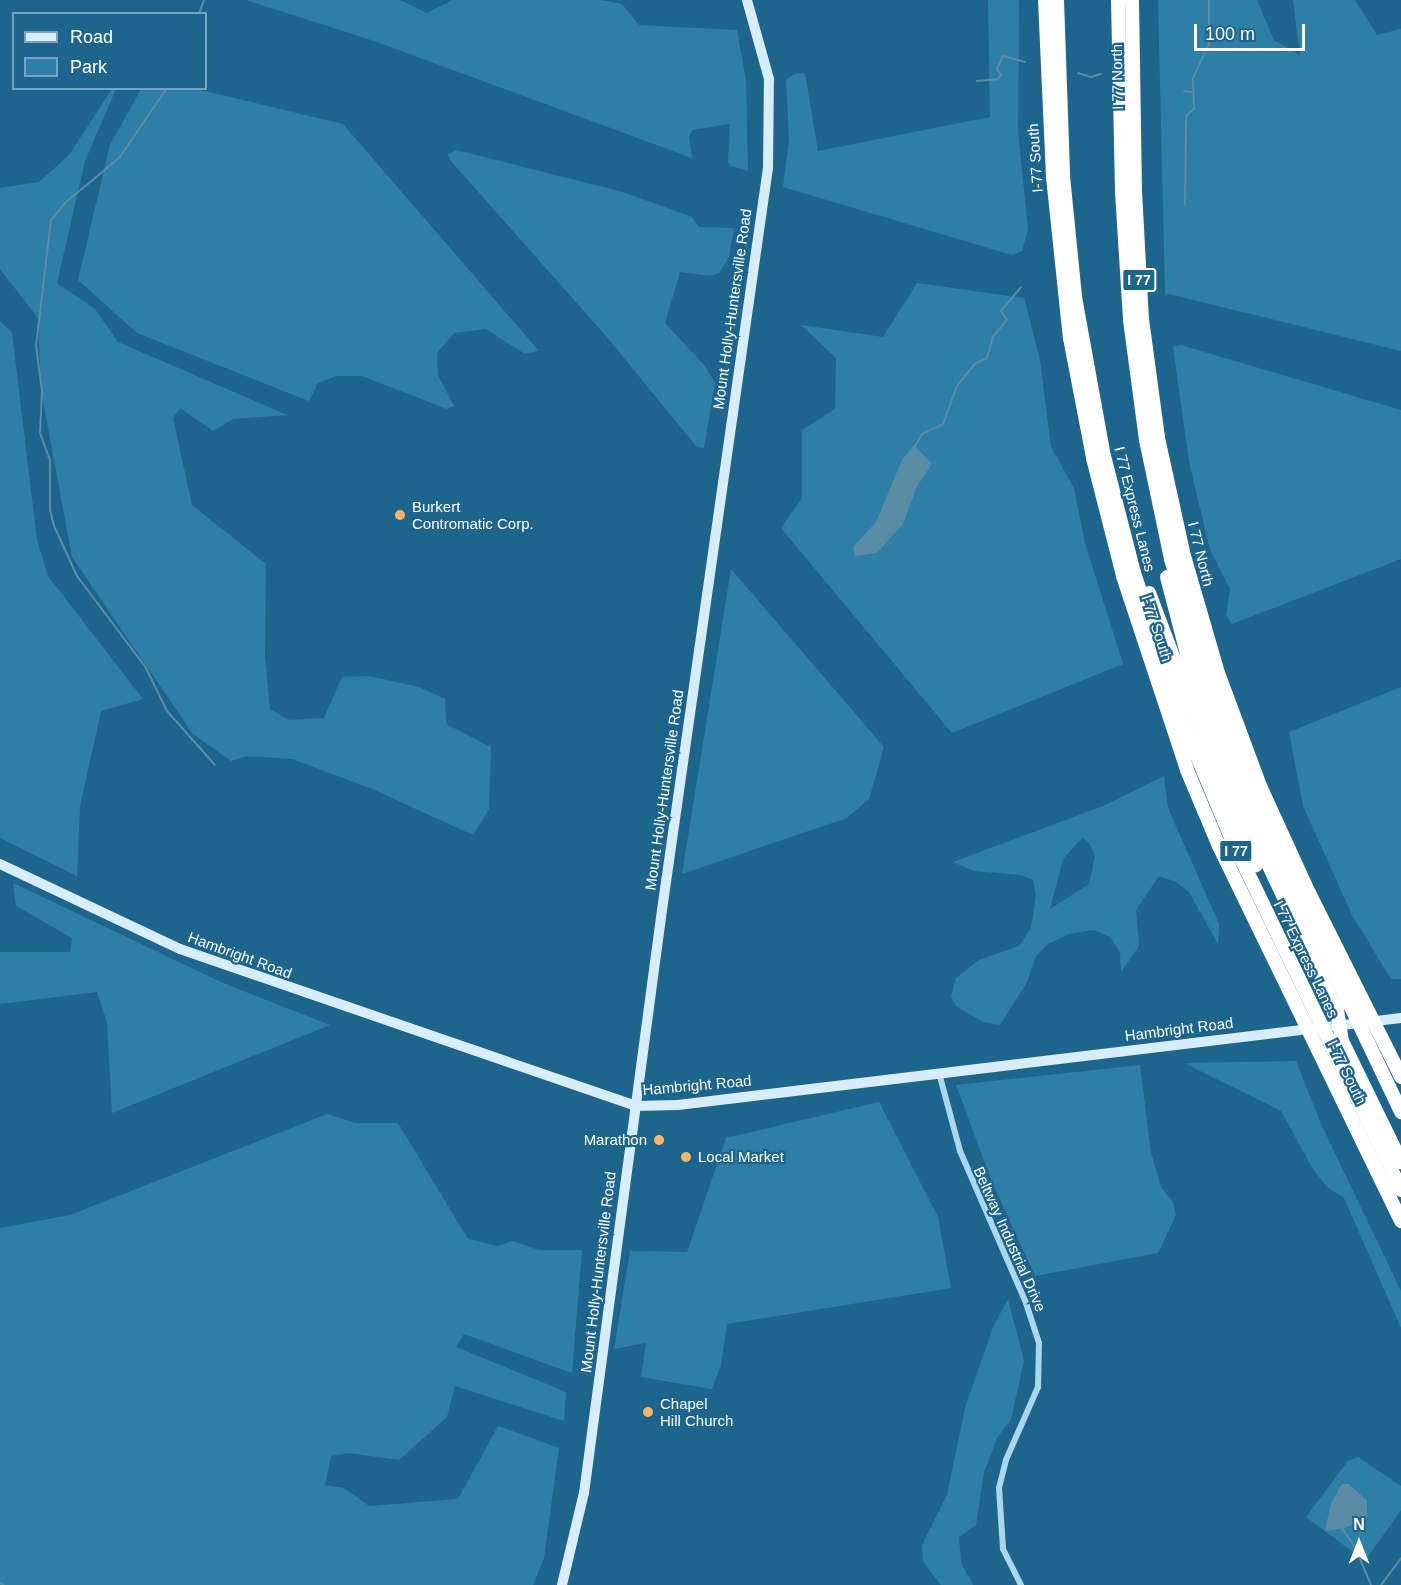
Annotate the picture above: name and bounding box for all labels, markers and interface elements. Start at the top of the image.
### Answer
legend [12,12,207,90]
scale bar [1197,12,1308,50]
text: 100 m [1205,24,1255,44]
text: Road [70,27,113,47]
street label: I 77 North [1107,44,1127,110]
text: Park [70,57,107,77]
street label: I-77 South [1024,123,1046,193]
street label: Mount Holly-Huntersville Road [709,207,755,411]
road number: I 77 [1121,269,1157,291]
street label: I 77 Express Lanes [1111,445,1159,573]
place label: Burkert Contromatic Corp. [412,497,534,532]
marker: Burkert Contromatic Corp. [393,508,407,522]
street label: I 77 North [1184,520,1218,588]
street label: I-77 South [1138,592,1176,664]
street label: Mount Holly-Huntersville Road [641,688,687,892]
road number: I 77 [1218,840,1254,862]
street label: I 77 Express Lanes [1270,897,1342,1021]
street label: Hambright Road [186,928,294,982]
street label: Hambright Road [1124,1013,1234,1045]
street label: I-77 South [1324,1037,1370,1107]
street label: Hambright Road [642,1071,752,1099]
place label: Marathon [584,1131,647,1149]
marker: Marathon [652,1133,666,1147]
place label: Local Market [698,1148,784,1166]
marker: Local Market [679,1150,693,1164]
street label: Beltway Industrial Drive [970,1164,1050,1314]
street label: Mount Holly-Huntersville Road [577,1170,619,1374]
place label: Chapel Hill Church [660,1394,733,1429]
marker: Chapel Hill Church [641,1405,655,1419]
north arrow [1329,1513,1389,1573]
text: N [1353,1516,1365,1533]

